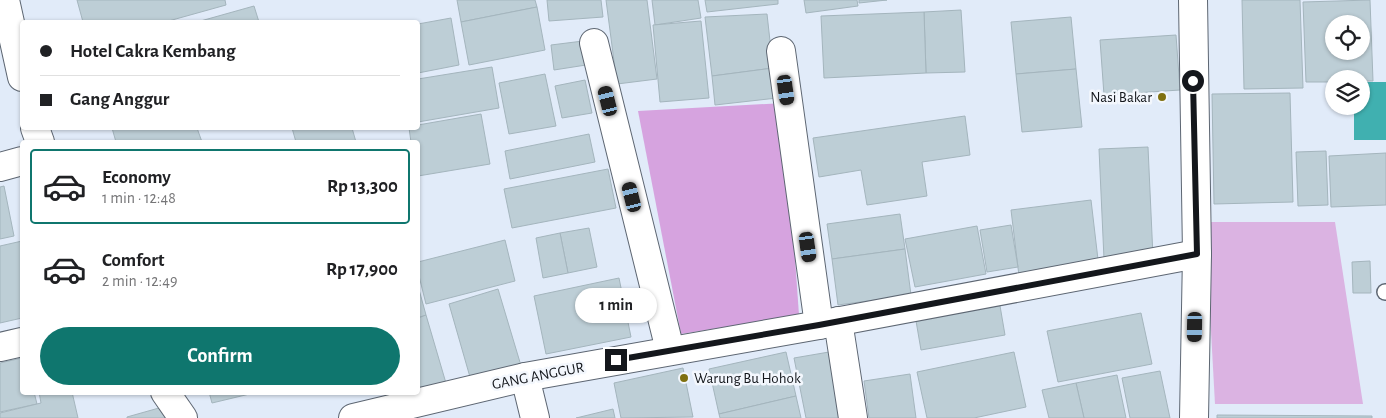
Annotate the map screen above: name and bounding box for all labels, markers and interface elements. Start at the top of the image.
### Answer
map controls [1325,15,1370,115]
button: locate [1325,15,1370,60]
text: Hotel Cakra Kembang [70,42,236,61]
route start [1182,70,1204,92]
button: layers [1325,70,1370,115]
car [776,74,795,106]
car [597,85,618,117]
text: Gang Anggur [70,90,169,109]
place label: Nasi Bakar [1090,90,1152,105]
marker: Nasi Bakar [1156,91,1168,103]
icon: car [42,164,87,209]
text: Economy [102,168,171,187]
text: Rp 13,300 [327,177,398,196]
car [621,181,642,213]
text: 1 min · 12:48 [102,190,176,206]
car [798,231,817,263]
icon: car [42,247,87,292]
text: Comfort [102,251,164,270]
text: Rp 17,900 [326,260,398,279]
text: 2 min · 12:49 [102,273,177,289]
callout: 1 min [575,288,657,322]
text: 1 min [599,297,633,313]
car [1187,312,1202,342]
button: Confirm [40,327,400,385]
route end [605,349,627,371]
street label: GANG ANGGUR [491,360,585,392]
place label: Warung Bu Hohok [694,371,801,386]
marker: Warung Bu Hohok [678,372,690,384]

